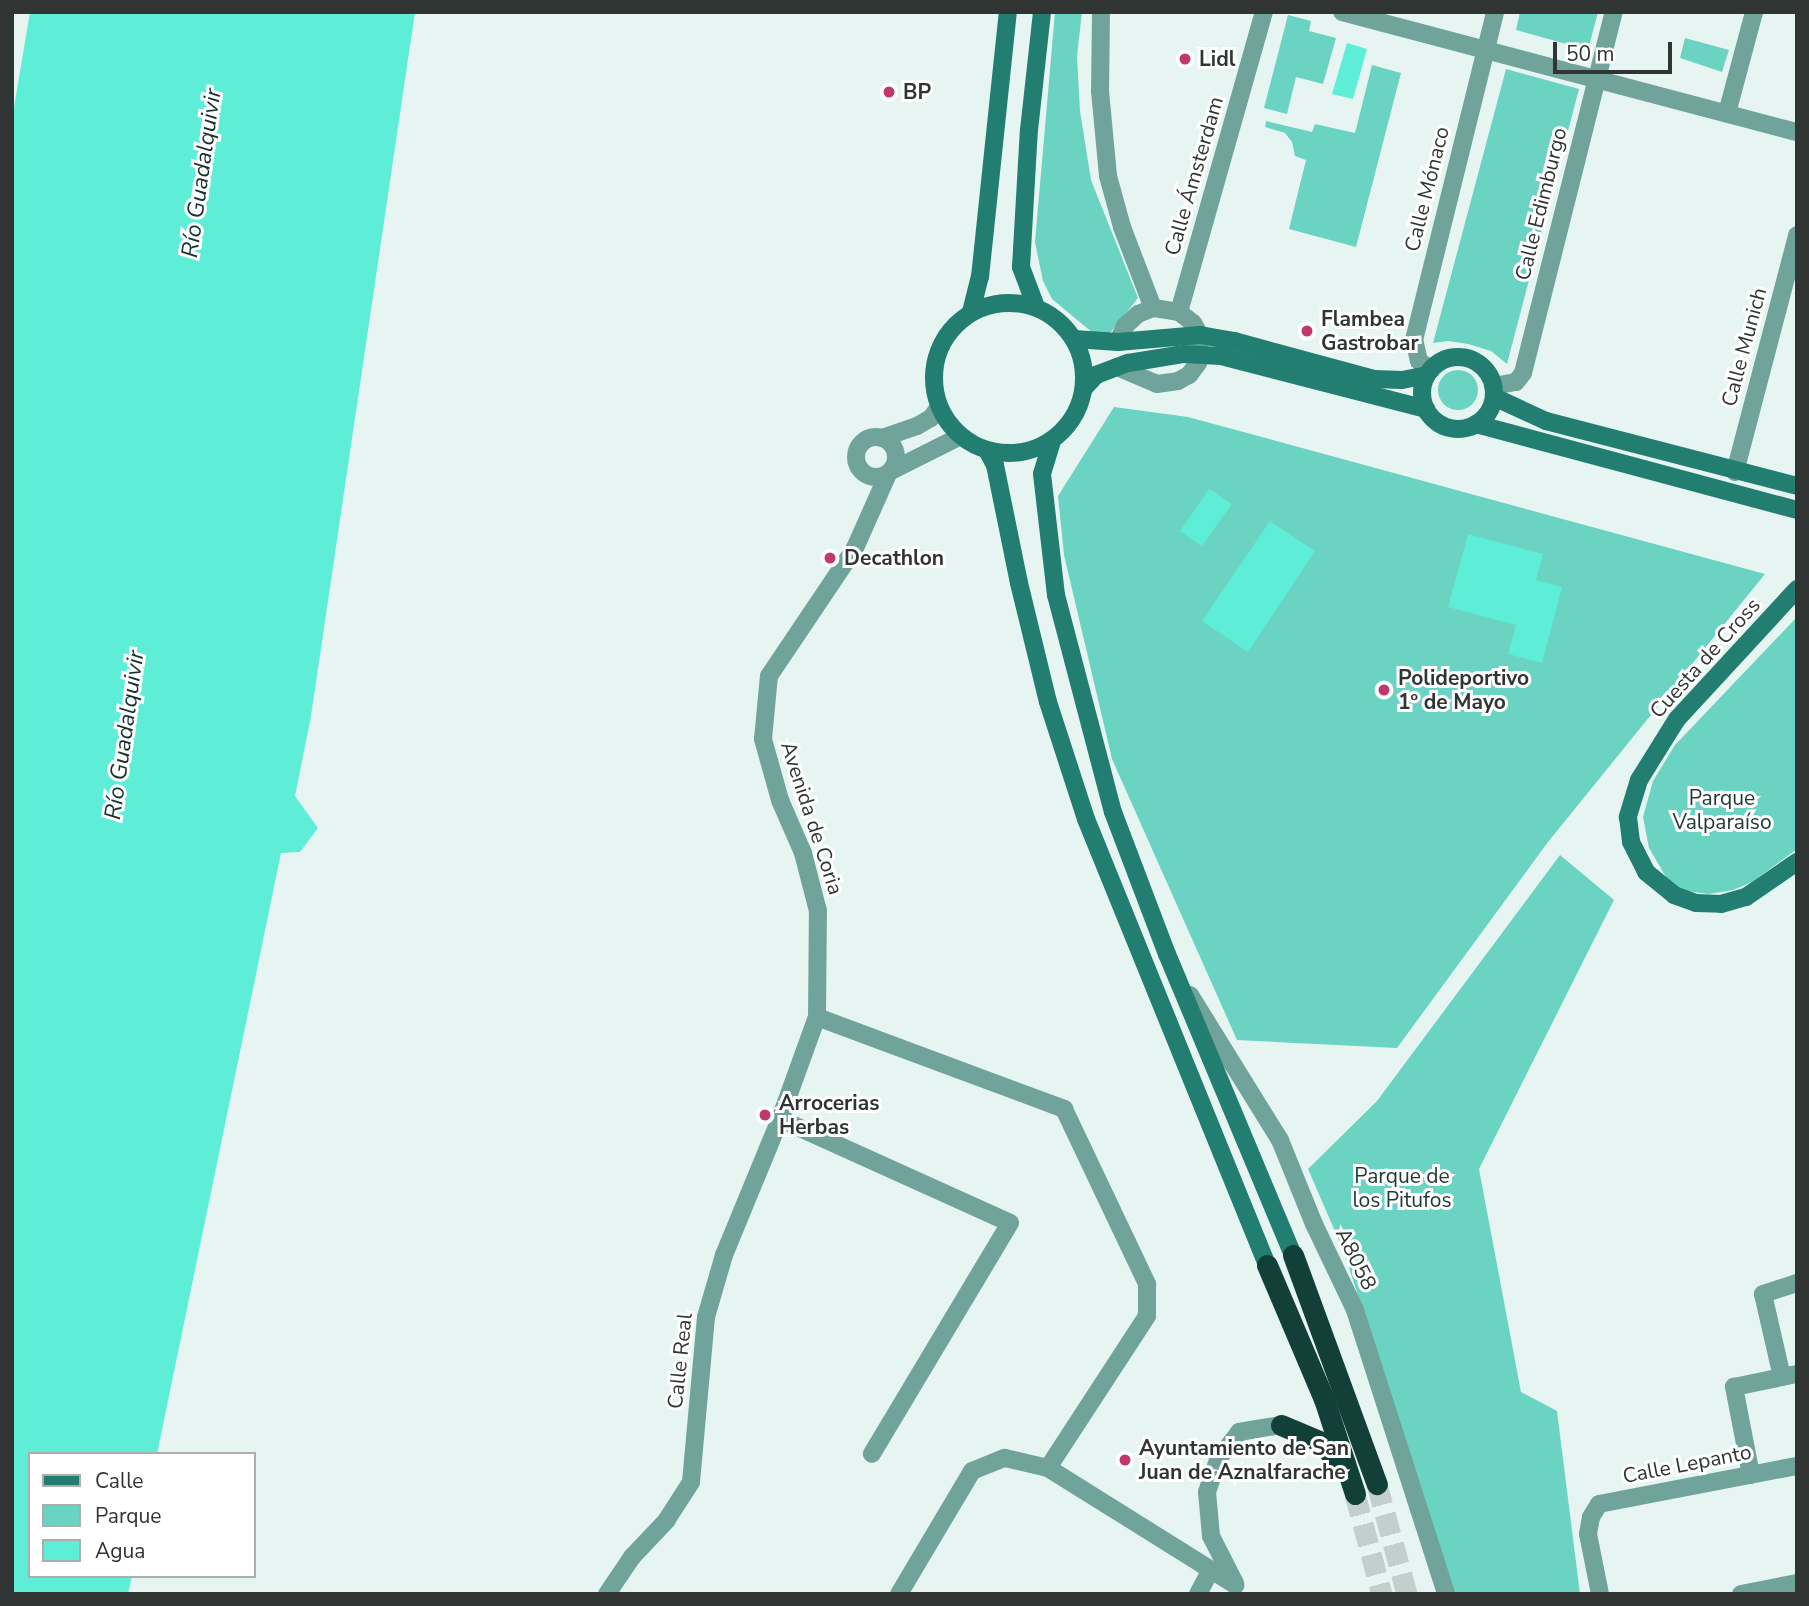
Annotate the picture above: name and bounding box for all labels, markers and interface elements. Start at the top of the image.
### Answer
scale bar [1557,28,1676,72]
text: 50 m [1566,40,1615,68]
place label: Lidl [1199,46,1235,72]
marker: Lidl [1177,51,1193,67]
place label: BP [903,79,931,105]
marker: BP [881,84,897,100]
water label: Río Guadalquivir [176,87,228,259]
street label: Calle Ámsterdam [1159,94,1229,258]
street label: Calle Mónaco [1399,124,1455,254]
street label: Calle Edimburgo [1510,125,1572,283]
street label: Calle Munich [1716,285,1772,409]
place label: Flambea Gastrobar [1321,306,1419,356]
marker: Flambea Gastrobar [1299,323,1315,339]
place label: Decathlon [844,545,944,571]
marker: Decathlon [822,550,838,566]
street label: Cuesta de Cross [1644,593,1766,723]
water label: Río Guadalquivir [99,649,151,821]
place label: Polideportivo 1º de Mayo [1398,665,1529,715]
marker: Polideportivo 1º de Mayo [1376,682,1392,698]
street label: Avenida de Coria [775,738,849,898]
park label: Parque Valparaíso [1672,785,1772,835]
place label: Arrocerias Herbas [779,1090,879,1140]
marker: Arrocerias Herbas [757,1107,773,1123]
park label: Parque de los Pitufos [1352,1163,1452,1213]
street label: A8058 [1330,1224,1382,1294]
street label: Calle Real [662,1312,698,1410]
place label: Ayuntamiento de San Juan de Aznalfarache [1139,1435,1349,1485]
street label: Calle Lepanto [1621,1439,1753,1489]
legend [28,1452,256,1578]
marker: Ayuntamiento de San Juan de Aznalfarache [1117,1452,1133,1468]
text: Calle [95,1467,143,1495]
text: Parque [95,1502,162,1530]
text: Agua [95,1537,145,1565]

